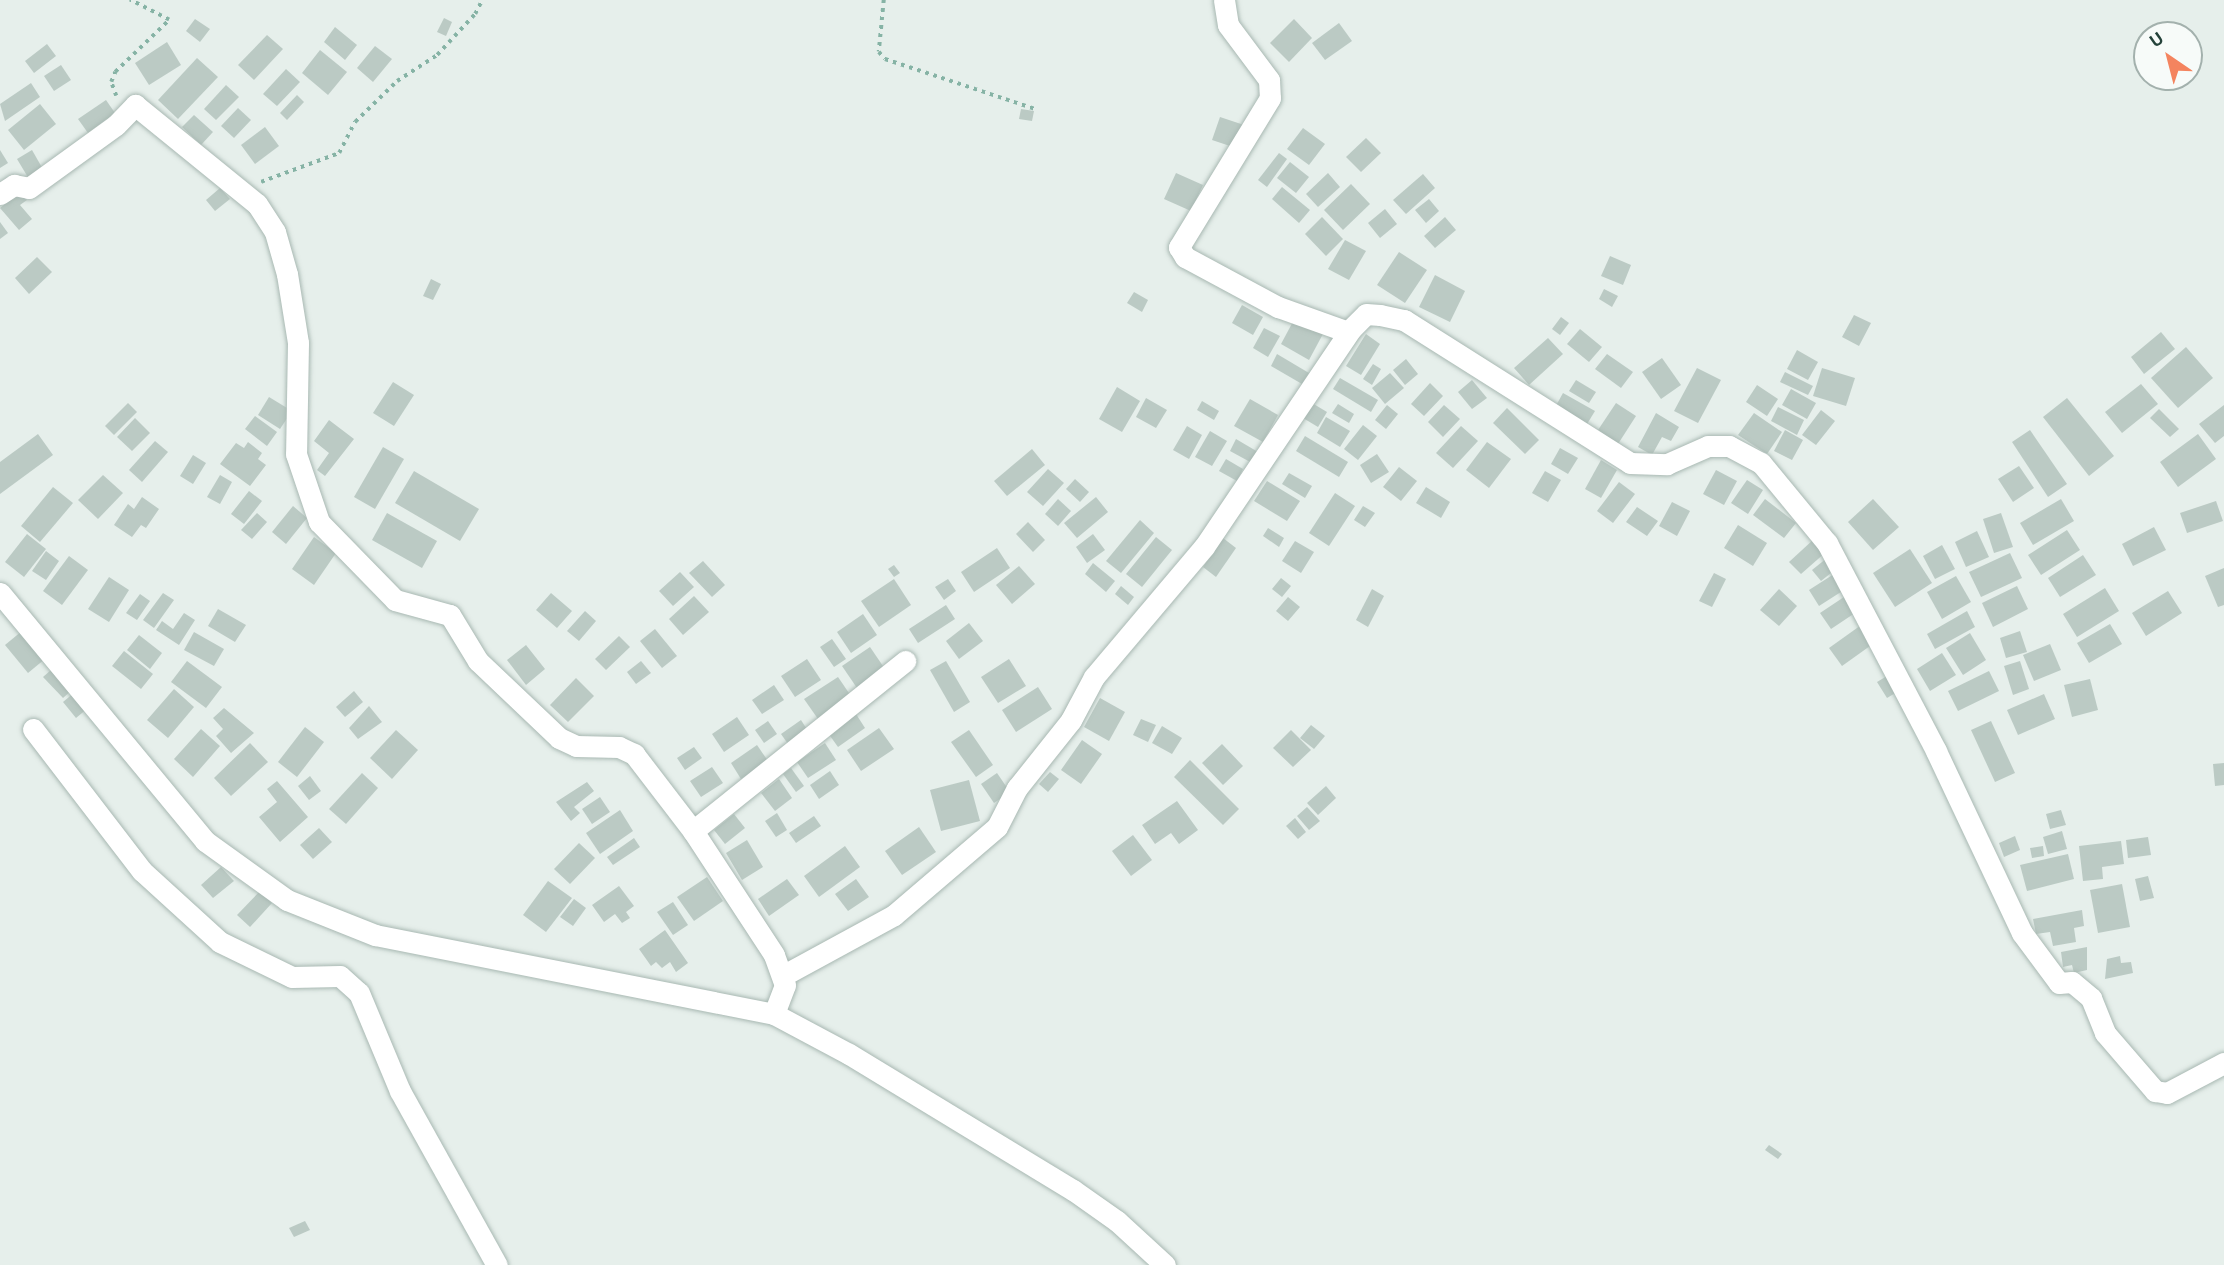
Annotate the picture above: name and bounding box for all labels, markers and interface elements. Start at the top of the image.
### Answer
north arrow [2133,21,2203,91]
text: U [2146,29,2167,51]

